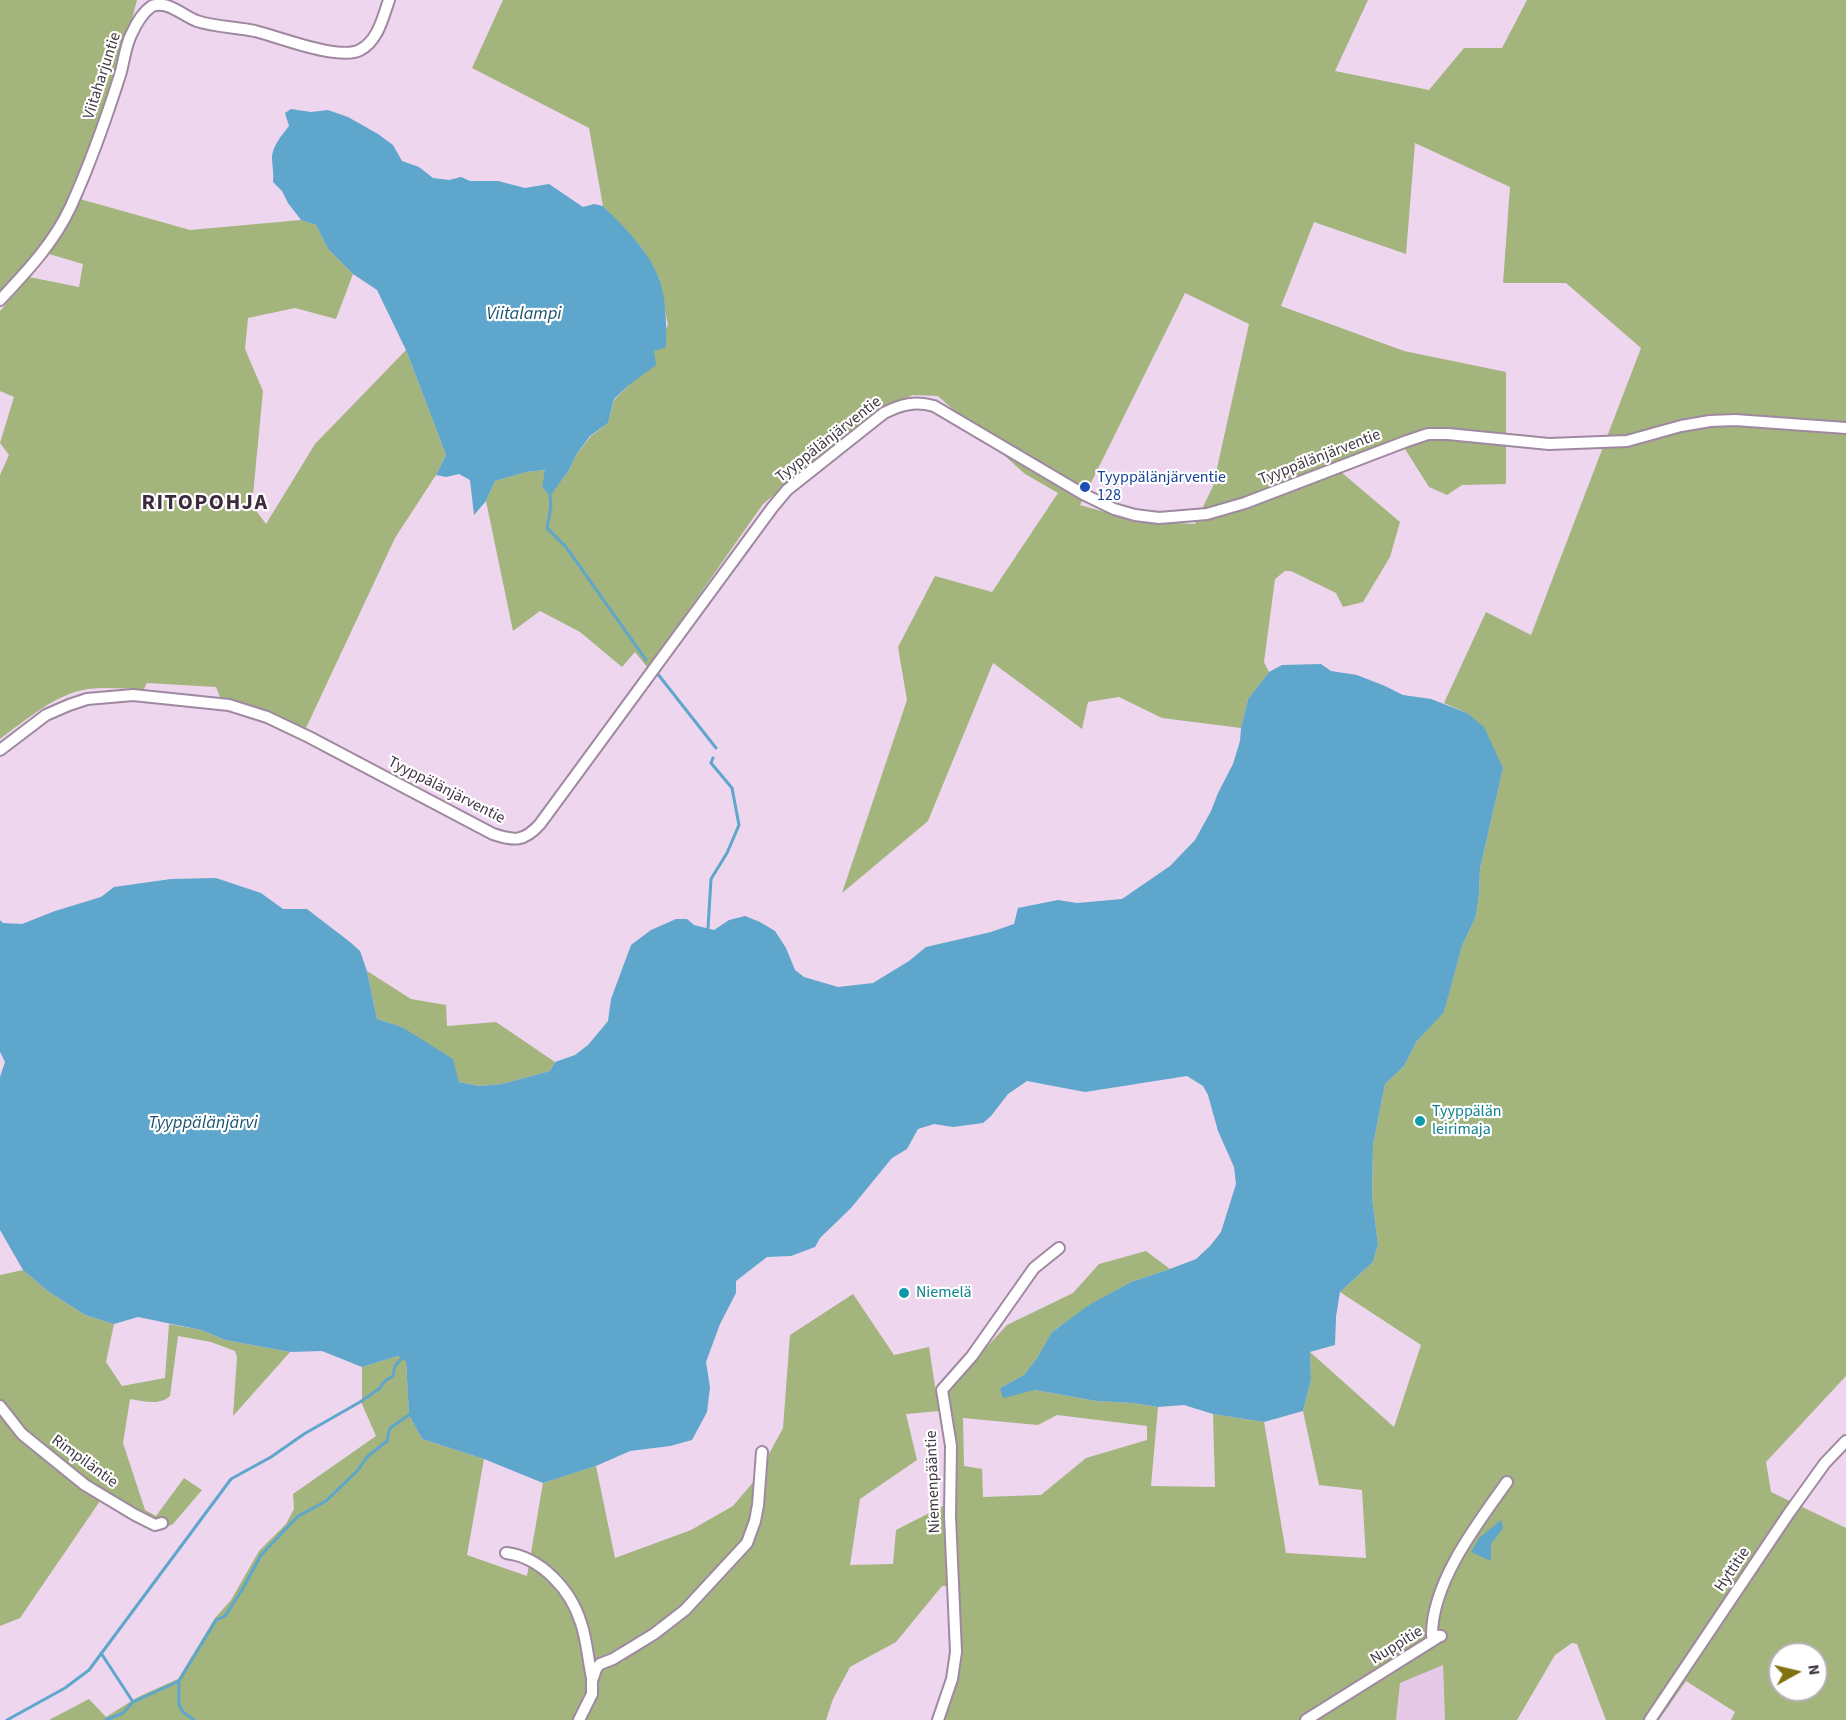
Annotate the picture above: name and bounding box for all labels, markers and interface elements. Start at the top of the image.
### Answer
street label: Viitaharjuntie [80,30,126,122]
water label: Viitalampi [486,304,562,326]
street label: Tyyppälänjärventie [772,393,886,487]
street label: Tyyppälänjärventie [1256,426,1384,490]
place label: Tyyppälänjärventie 128 [1097,468,1226,506]
marker: Tyyppälänjärventie 128 [1078,480,1092,494]
district label: RITOPOHJA [141,491,269,517]
street label: Tyyppälänjärventie [384,753,508,829]
place label: Tyyppälän leirimaja [1432,1102,1501,1140]
water label: Tyyppälänjärvi [148,1113,258,1135]
marker: Tyyppälän leirimaja [1413,1114,1427,1128]
place label: Niemelä [916,1283,972,1303]
marker: Niemelä [897,1286,911,1300]
street label: Niemenpääntie [923,1430,945,1534]
street label: Rimpiläntie [47,1432,121,1492]
street label: Hyttitie [1711,1544,1755,1596]
street label: Nuppitie [1367,1622,1427,1670]
north arrow [1768,1642,1828,1702]
text: N [1802,1663,1825,1677]

